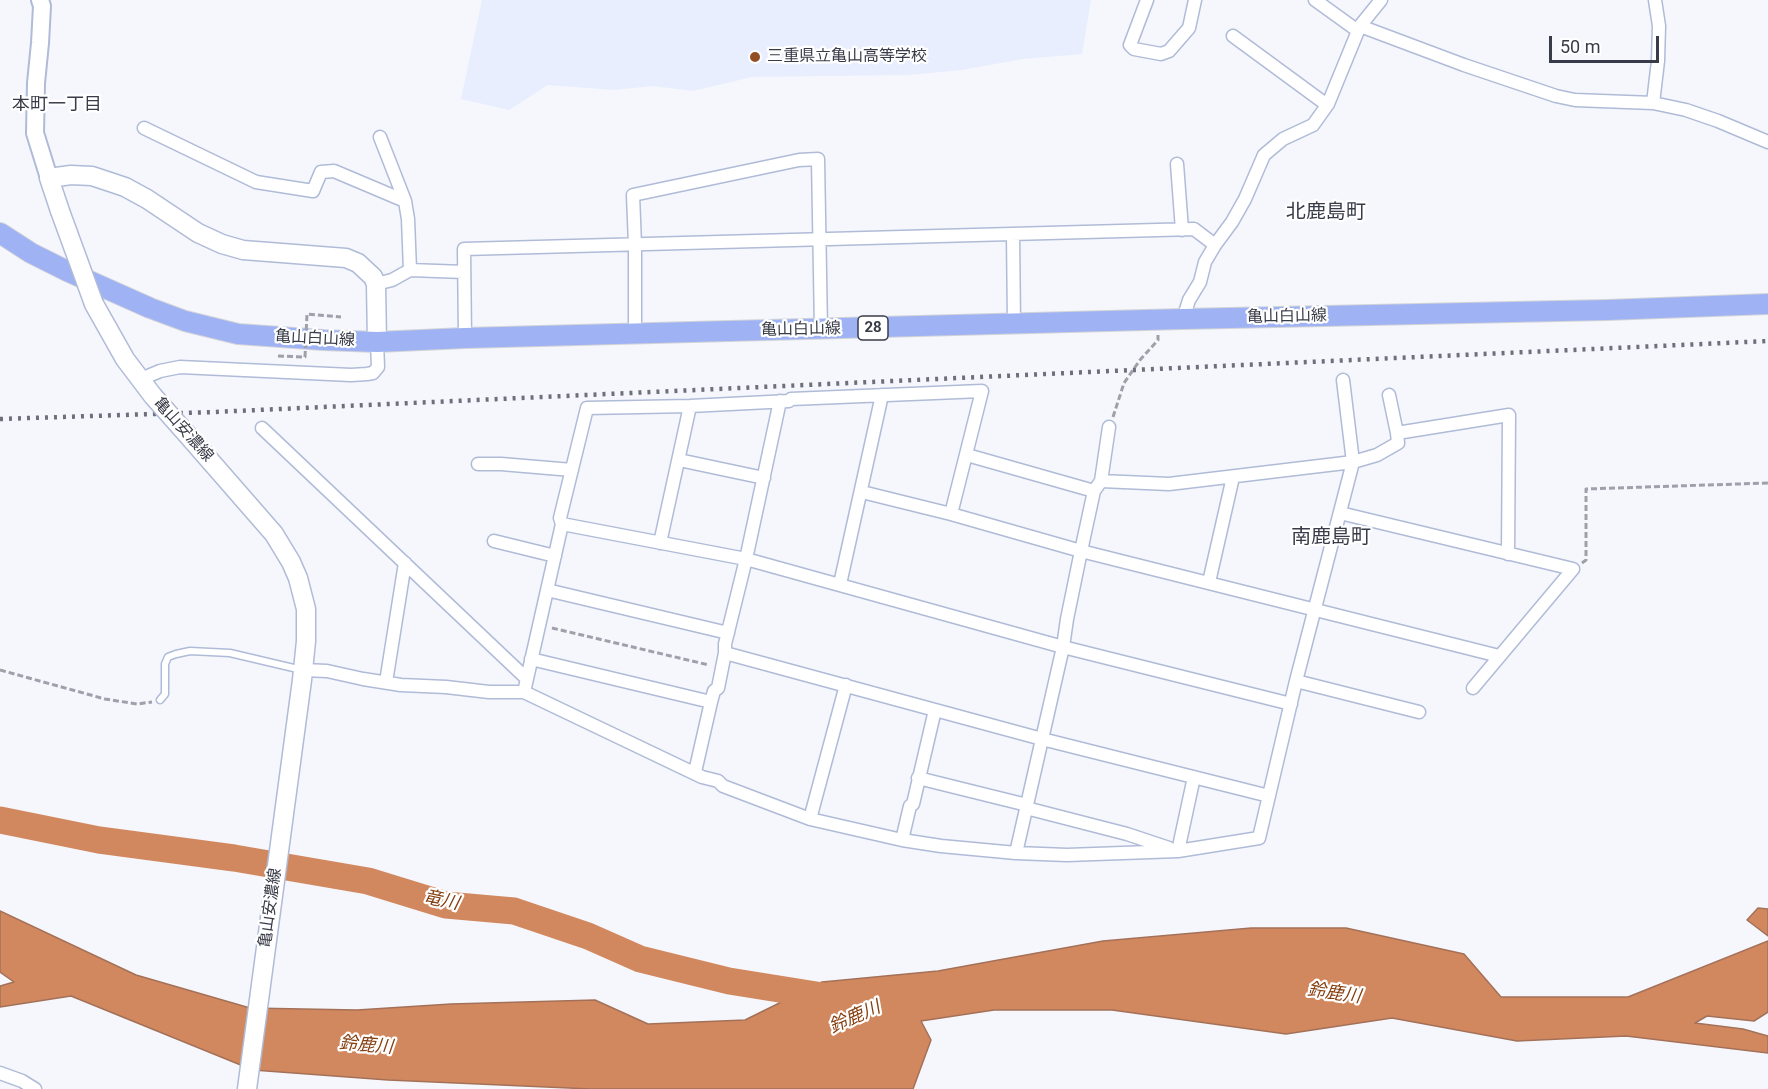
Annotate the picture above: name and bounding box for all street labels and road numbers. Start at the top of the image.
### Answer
street label: 亀山白山線 [1247,307,1327,327]
road number: 28 [858,316,888,340]
street label: 亀山白山線 [761,320,841,340]
street label: 亀山白山線 [275,327,355,351]
street label: 亀山安濃線 [149,394,217,466]
street label: 亀山安濃線 [256,867,286,949]

